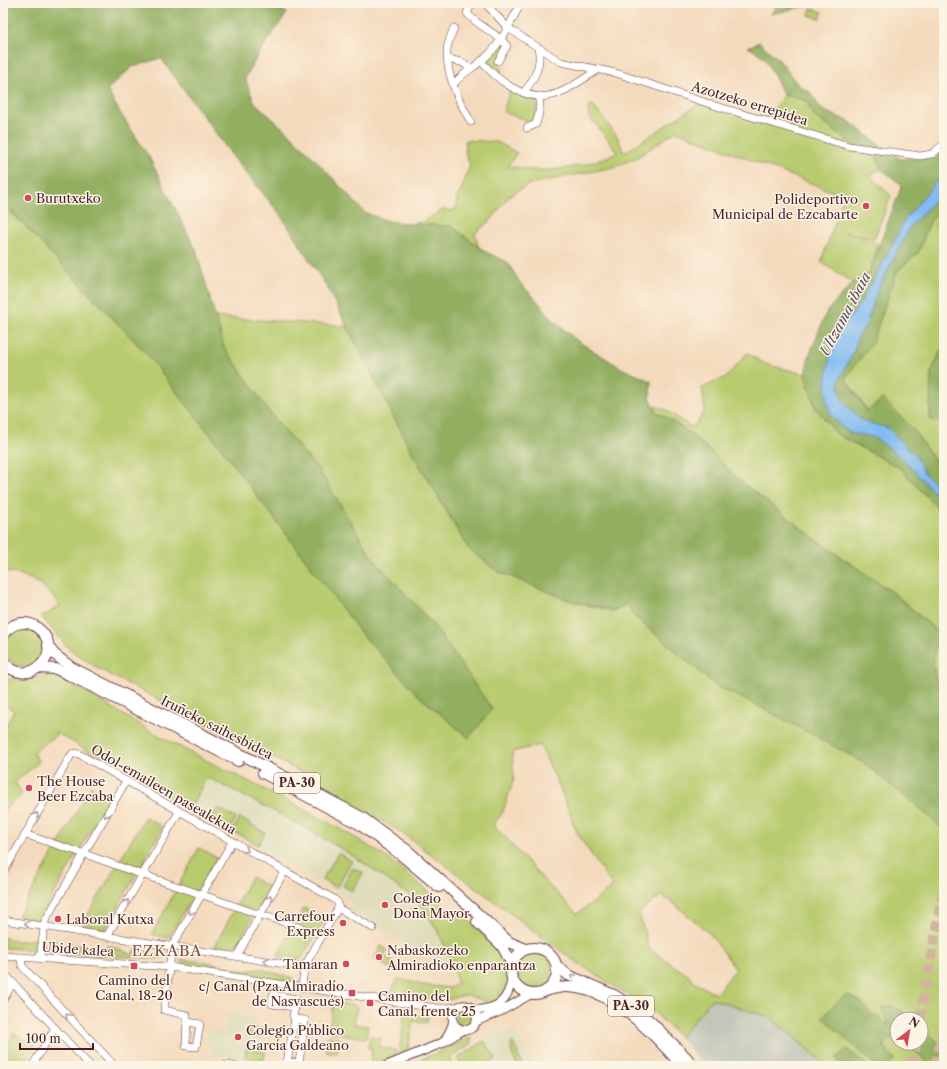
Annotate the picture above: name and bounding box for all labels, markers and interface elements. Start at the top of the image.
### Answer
street label: Azotzeko errepidea [689,77,810,128]
place label: Burutxeko [36,190,101,206]
place label: Polideportivo Municipal de Ezcabarte [712,191,858,222]
marker: Burutxeko [23,193,33,203]
marker: Polideportivo Municipal de Ezcabarte [861,201,871,211]
water label: Ultzama ibaia [815,268,875,359]
street label: Iruñeko saihesbidea [158,692,276,762]
street label: Odol-emaileen pasealekua [89,741,240,837]
place label: The House Beer Ezcaba [37,773,114,804]
road number: PA-30 [274,773,320,793]
marker: The House Beer Ezcaba [24,783,34,793]
one-way arrow [104,811,111,818]
one-way arrow [32,812,39,819]
one-way arrow [242,845,249,852]
place label: Colegio Doña Mayor [393,890,470,921]
one-way arrow [265,895,272,902]
one-way arrow [122,899,129,906]
marker: Colegio Doña Mayor [380,900,390,910]
one-way arrow [189,908,196,915]
place label: Carrefour Express [274,908,336,939]
place label: Laboral Kutxa [66,911,154,927]
marker: Laboral Kutxa [53,914,63,924]
marker: Carrefour Express [338,918,348,928]
one-way arrow [24,920,30,929]
street label: Ubide kalea [41,938,115,960]
district label: EZKABA [132,941,202,960]
place label: Nabaskozeko Almiradioko enparantza [386,942,536,973]
marker: Nabaskozeko Almiradioko enparantza [374,952,384,962]
place label: Tamaran [283,956,338,972]
one-way arrow [263,957,269,966]
marker: Tamaran [341,959,351,969]
marker: Camino del Canal, 18-20 [129,961,139,971]
place label: Camino del Canal, 18-20 [95,972,173,1003]
one-way arrow [570,974,578,982]
place label: c/ Canal (Pza.Almiradío de Nasvascués) [199,978,344,1009]
marker: c/ Canal (Pza.Almiradío de Nasvascués) [347,988,357,998]
place label: Camino del Canal, frente 25 [378,988,476,1019]
road number: PA-30 [608,996,654,1016]
marker: Camino del Canal, frente 25 [365,998,375,1008]
north arrow [889,1011,929,1051]
one-way arrow [66,1013,73,1021]
text: N [906,1014,922,1031]
place label: Colegio Público García Galdeano [246,1022,349,1053]
scale bar [20,1025,93,1051]
text: 100 m [26,1031,61,1046]
marker: Colegio Público García Galdeano [233,1032,243,1042]

